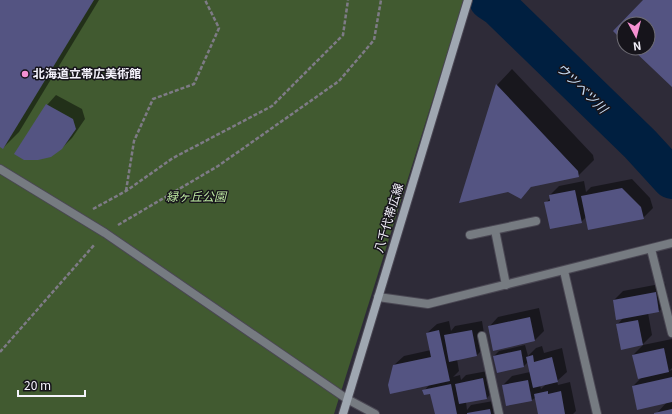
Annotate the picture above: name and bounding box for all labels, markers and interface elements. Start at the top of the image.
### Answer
north arrow [616,16,656,56]
text: N [632,38,642,55]
water label: ウツベツ川 [552,58,614,118]
place label: 北海道立帯広美術館 [33,64,141,81]
marker: 北海道立帯広美術館 [20,69,30,79]
street label: 八千代帯広線 [369,181,406,254]
park label: 緑ヶ丘公園 [166,187,228,204]
scale bar [18,372,85,398]
text: 20 m [24,376,51,393]

